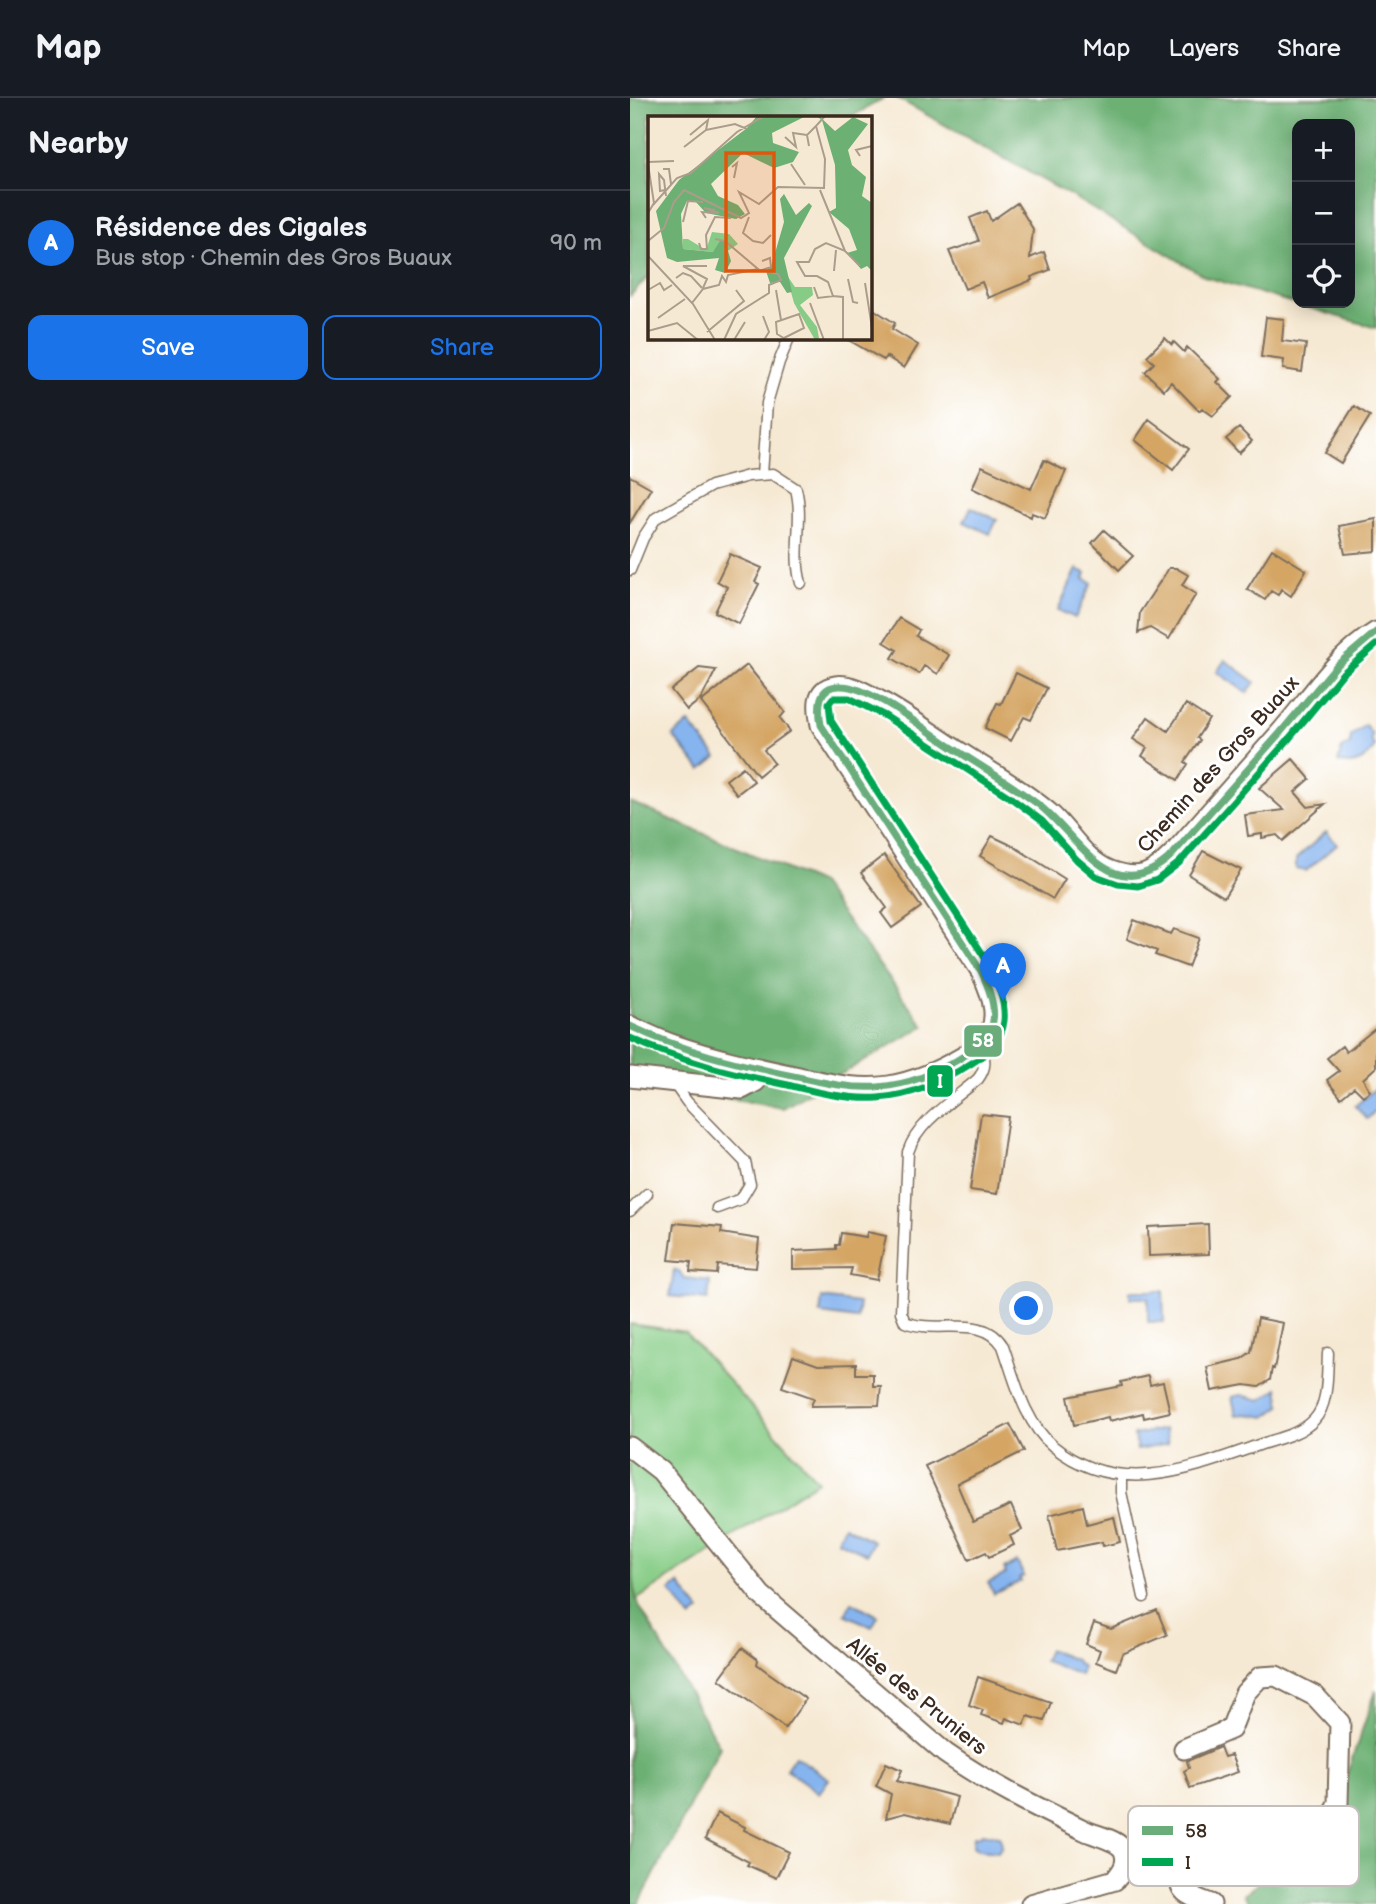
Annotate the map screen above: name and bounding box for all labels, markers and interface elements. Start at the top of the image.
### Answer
text: Map [35,28,101,68]
text: Map [1082,34,1130,63]
text: Layers [1168,34,1239,63]
text: Share [1277,34,1341,63]
inset map [648,116,872,340]
map controls [1292,119,1355,308]
button: + [1292,119,1355,182]
text: Nearby [28,126,128,162]
button: − [1292,182,1355,245]
text: Résidence des Cigales [95,213,367,244]
text: A [44,229,58,257]
text: 90 m [550,229,602,257]
text: Bus stop · Chemin des Gros Buaux [95,244,452,272]
button: locate [1292,245,1355,308]
button: Save [28,315,308,380]
button: Share [322,315,602,380]
street label: Chemin des Gros Buaux [1132,670,1305,858]
pin: A [980,943,1026,1001]
line badge: 58 [963,1024,1003,1058]
text: 58 [972,1030,994,1053]
line badge: I [926,1064,954,1098]
text: I [937,1071,943,1094]
your location [1009,1291,1043,1325]
street label: Allée des Pruniers [842,1632,992,1761]
legend [1128,1806,1359,1886]
text: 58 [1185,1820,1207,1843]
text: I [1185,1852,1191,1875]

